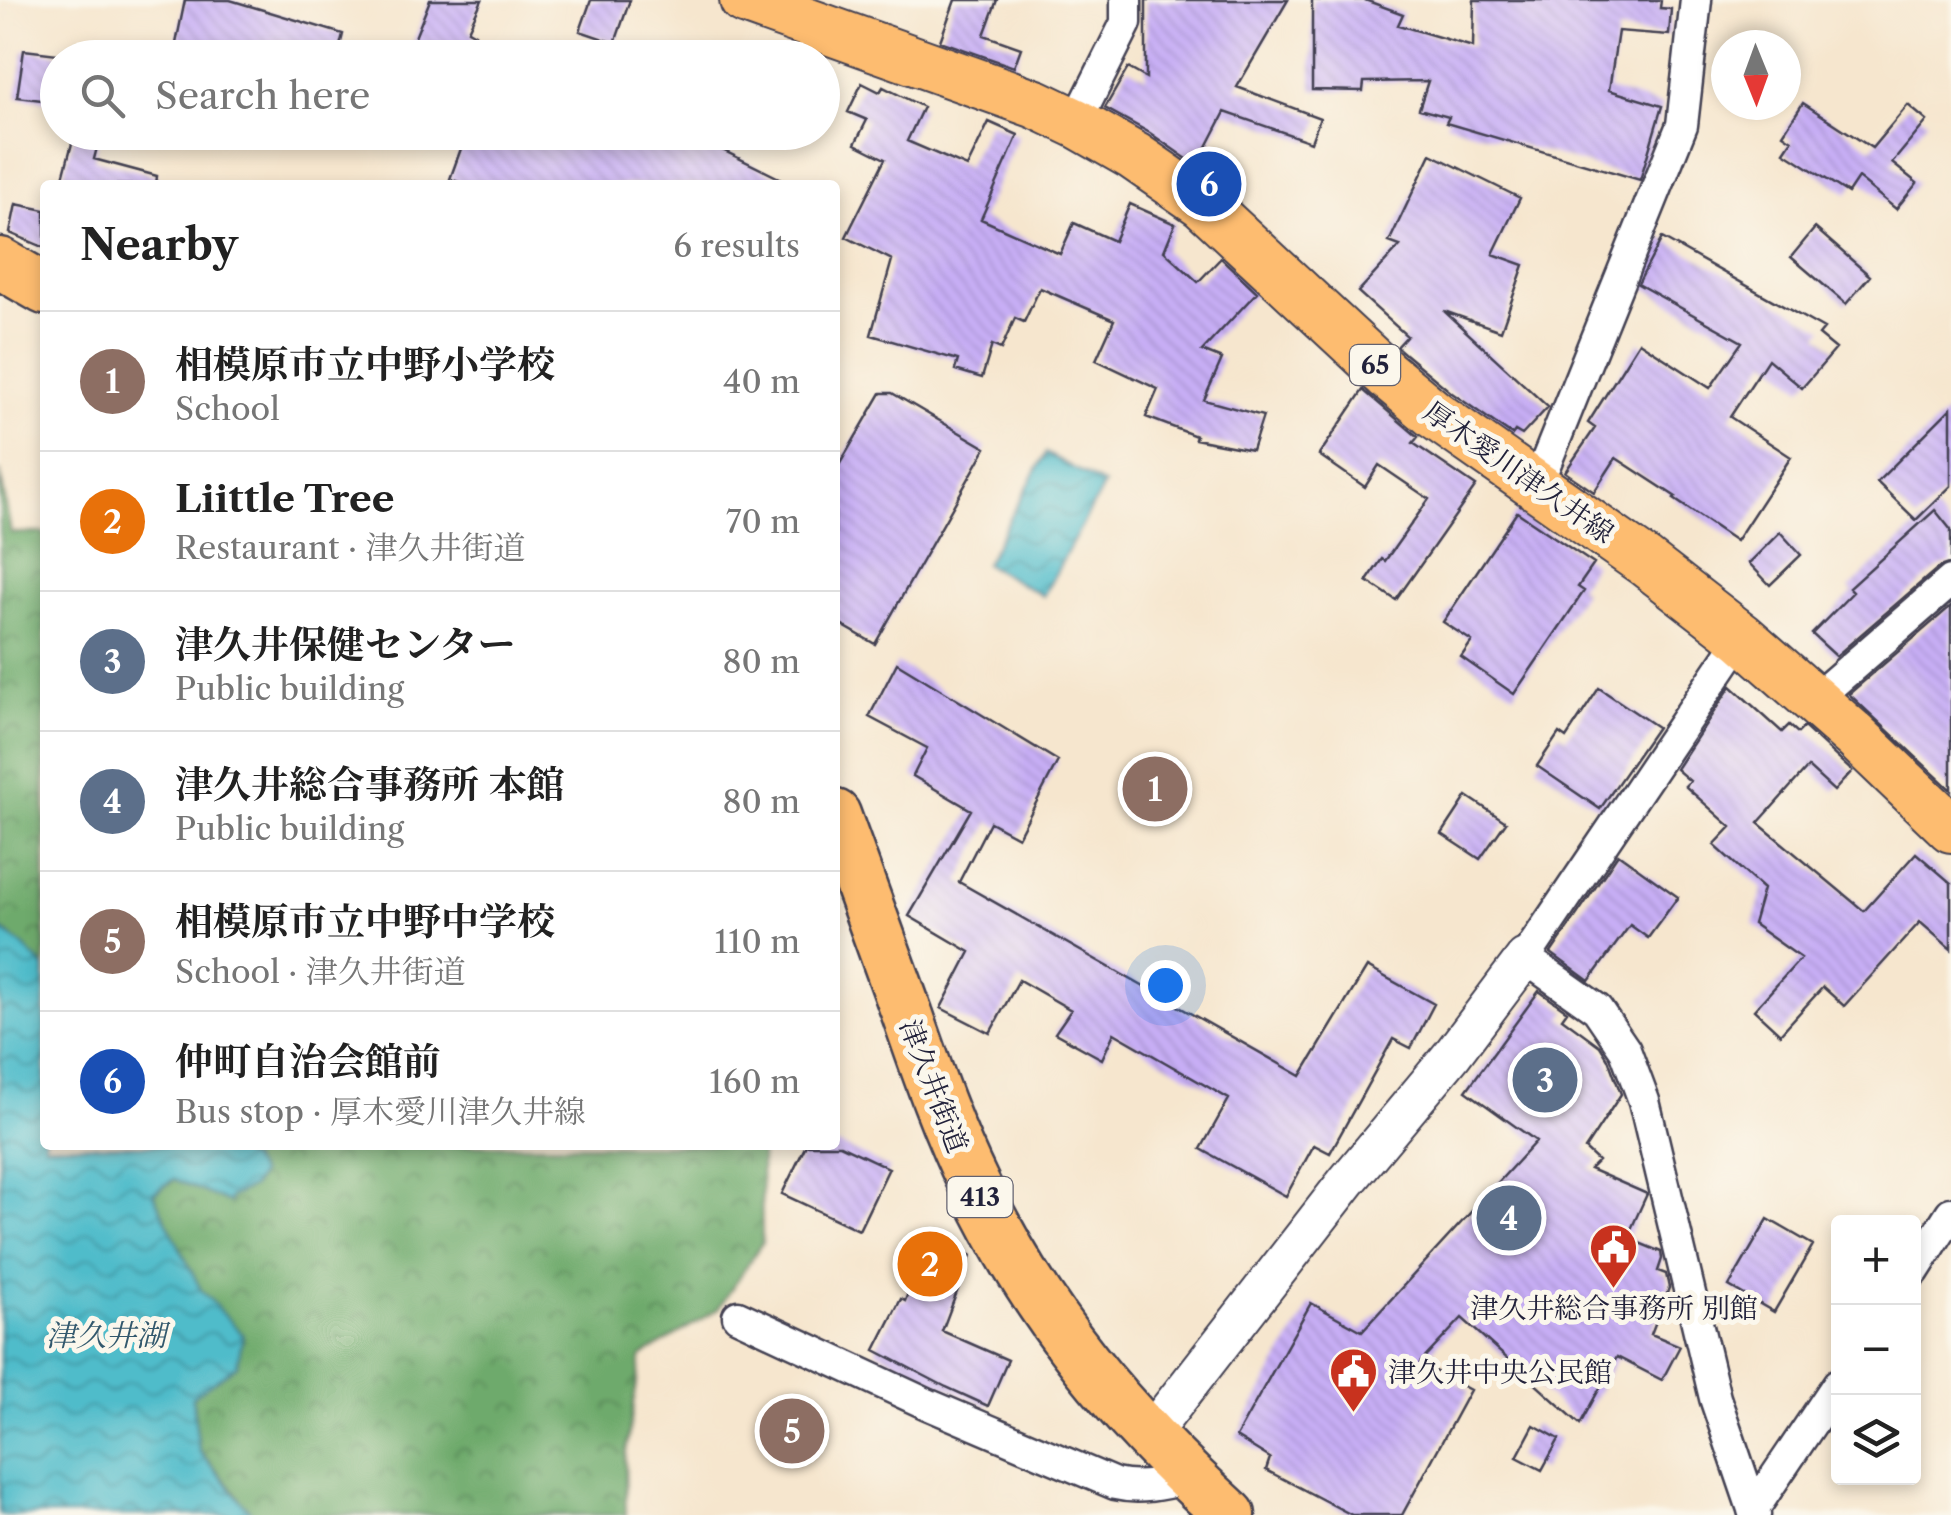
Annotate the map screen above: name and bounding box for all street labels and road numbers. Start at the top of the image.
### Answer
road number: 65 [1350,345,1400,385]
street label: 厚木愛川津久井線 [1417,394,1621,550]
street label: 津久井街道 [893,1015,975,1157]
road number: 413 [948,1177,1012,1217]

